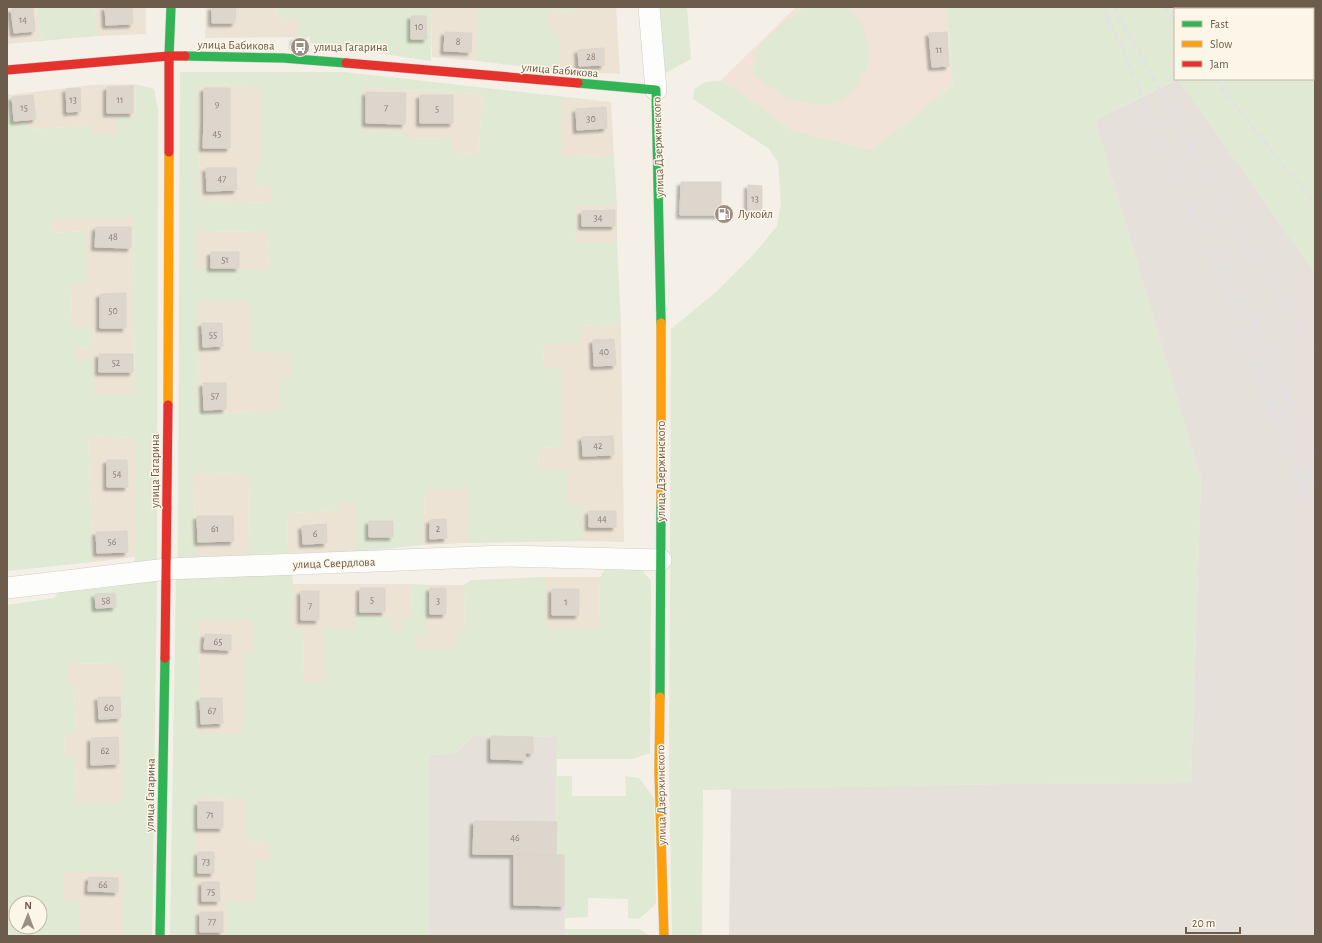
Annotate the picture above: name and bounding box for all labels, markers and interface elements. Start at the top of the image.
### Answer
legend [1174,8,1314,80]
house number: 14 [19,15,27,25]
text: Fast [1210,18,1229,30]
house number: 10 [415,22,423,32]
bus stop icon: улица Гагарина [289,36,311,58]
house number: 8 [456,37,461,47]
street label: улица Бабикова [196,38,275,53]
text: Slow [1210,38,1232,50]
place label: улица Гагарина [313,41,388,54]
house number: 11 [936,45,942,55]
house number: 28 [586,52,596,62]
text: Jam [1210,58,1229,70]
street label: улица Бабикова [520,61,599,80]
house number: 13 [69,95,77,105]
house number: 11 [117,95,123,105]
street label: улица Дзержинского [650,96,667,198]
house number: 9 [215,99,220,109]
house number: 15 [20,103,28,113]
house number: 7 [384,103,388,113]
house number: 5 [435,104,439,114]
house number: 30 [586,114,596,124]
house number: 45 [213,129,222,139]
house number: 47 [218,174,226,184]
house number: 13 [751,194,759,204]
fuel station icon: Лукойл [713,203,735,225]
place label: Лукойл [738,208,773,221]
house number: 34 [594,213,603,223]
house number: 48 [108,232,118,242]
house number: 51 [221,255,229,265]
house number: 50 [108,306,118,316]
house number: 55 [209,330,217,340]
house number: 40 [599,347,609,357]
house number: 52 [112,358,121,368]
house number: 57 [211,391,219,401]
street label: улица Дзержинского [655,421,668,522]
street label: улица Гагарина [149,434,162,509]
house number: 42 [593,441,603,451]
house number: 54 [113,469,122,479]
house number: 44 [597,514,607,524]
house number: 61 [211,524,219,534]
house number: 2 [436,524,441,534]
house number: 6 [313,529,318,539]
house number: 56 [108,537,117,547]
street label: улица Свердлова [292,556,376,571]
house number: 5 [370,595,374,605]
house number: 58 [102,596,111,606]
house number: 3 [436,596,440,606]
house number: 1 [564,597,568,607]
house number: 7 [308,601,312,611]
house number: 65 [214,637,222,647]
house number: 60 [104,703,114,713]
house number: 67 [208,706,216,716]
street label: улица Дзержинского [654,745,669,846]
house number: 62 [100,746,110,756]
street label: улица Гагарина [143,757,158,833]
house number: 71 [206,810,214,820]
house number: 46 [510,833,520,843]
house number: 73 [202,857,210,867]
house number: 66 [98,880,108,890]
house number: 75 [207,887,215,897]
north arrow [8,895,48,935]
text: N [24,900,32,911]
scale bar [1186,909,1240,935]
house number: 77 [208,917,216,927]
text: 20 m [1192,917,1215,929]

